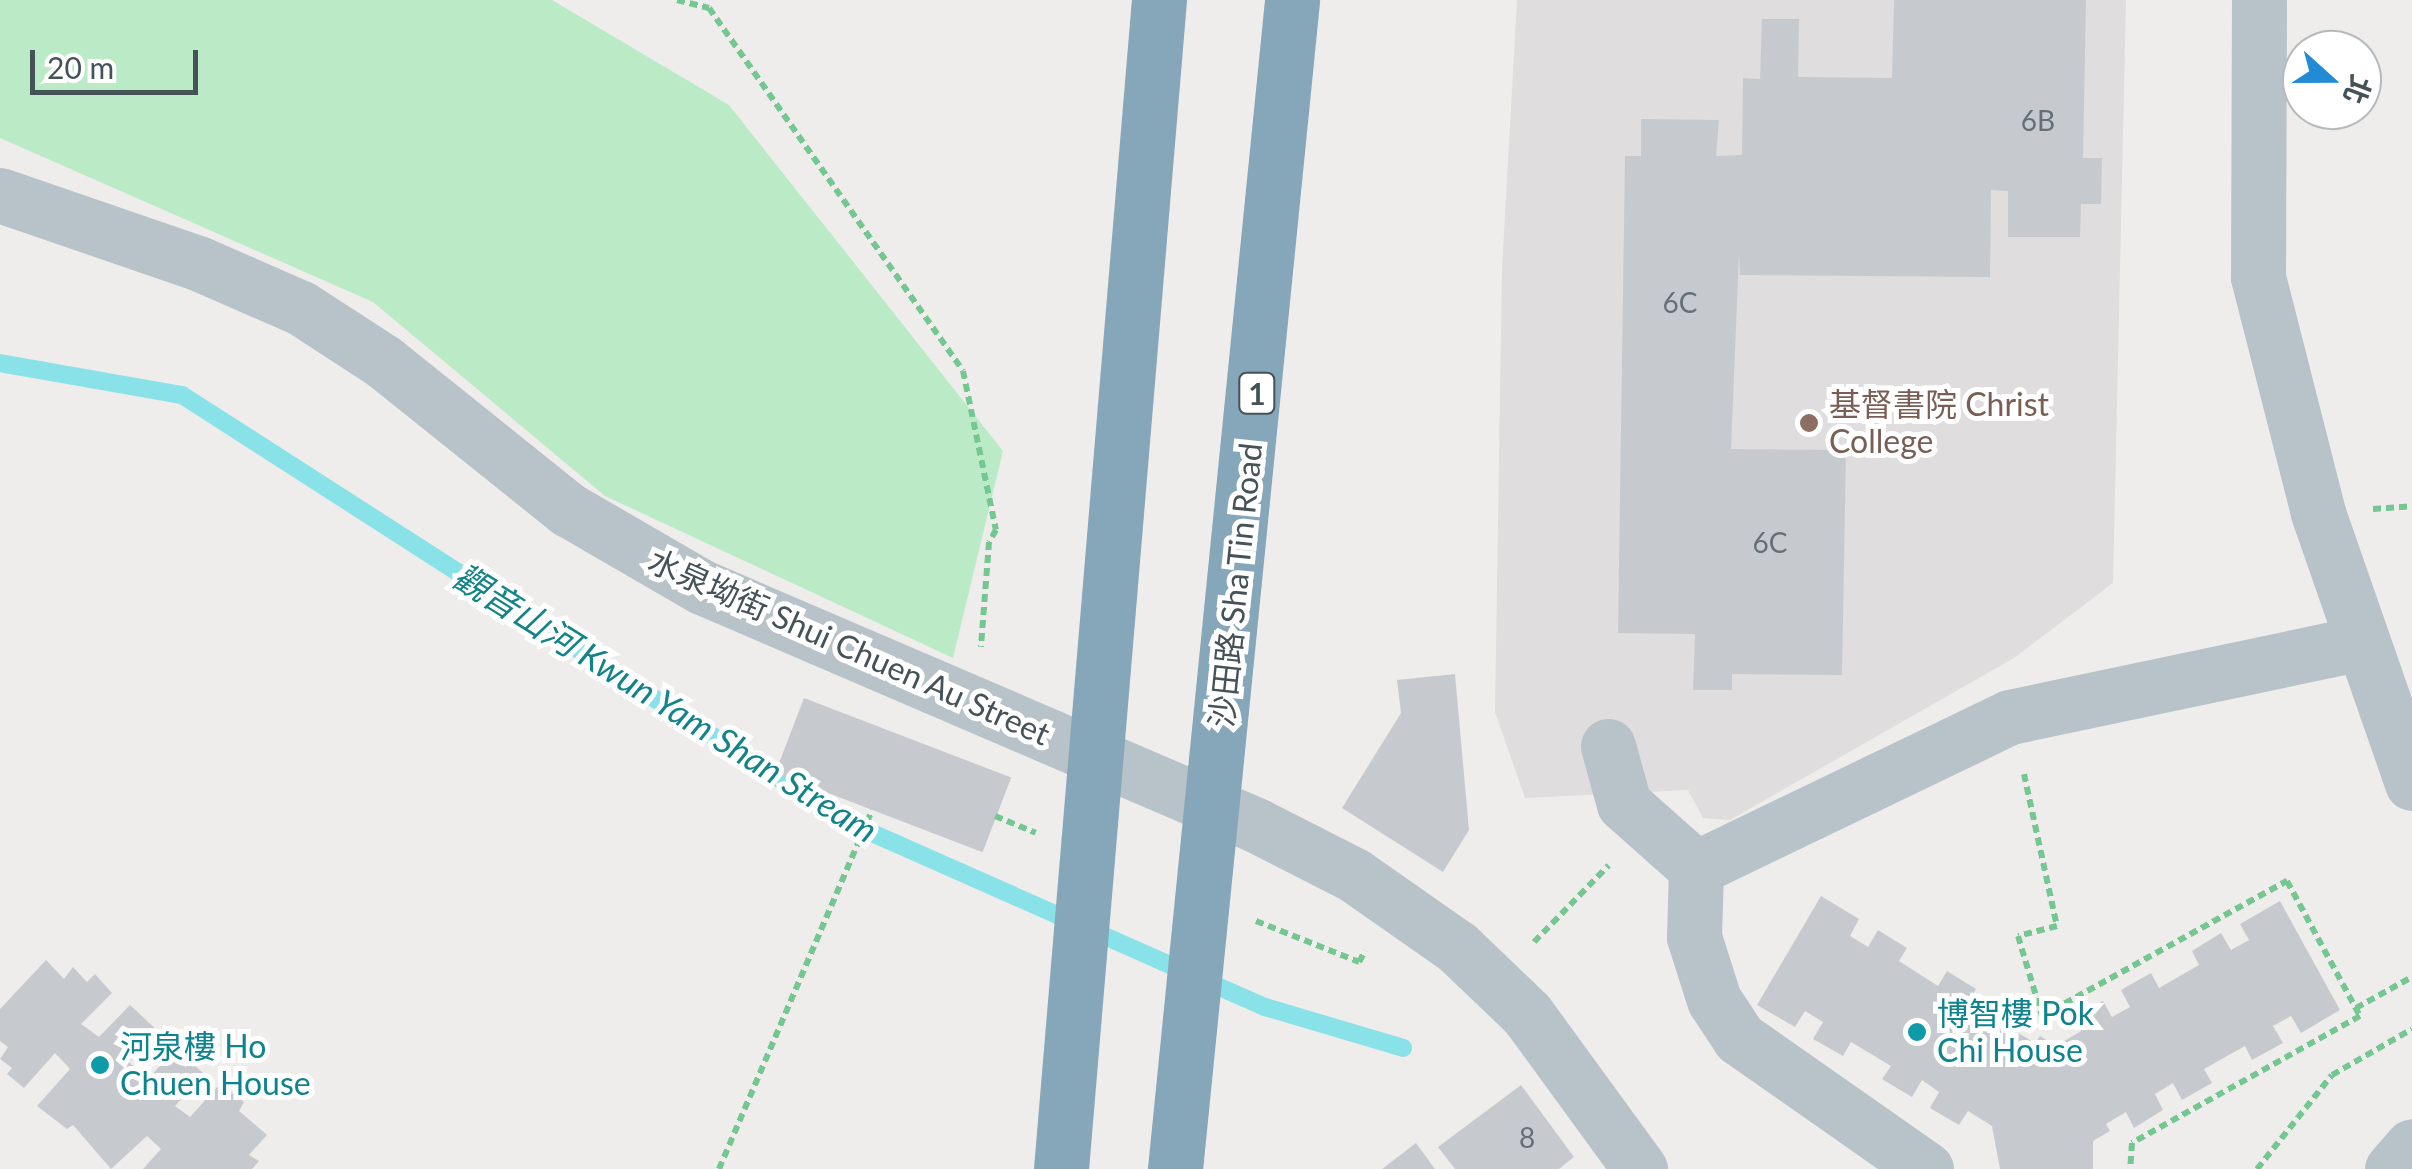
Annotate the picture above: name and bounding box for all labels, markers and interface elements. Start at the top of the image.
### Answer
scale bar [35,30,202,92]
north arrow [2282,30,2382,130]
text: 20 m [47,49,114,85]
text: 北 [2337,71,2379,109]
house number: 6B [2021,103,2055,137]
house number: 6C [1663,285,1697,319]
road number: 1 [1237,368,1277,418]
place label: 基督書院 Christ College [1829,386,2049,461]
marker: 基督書院 Christ College [1798,412,1820,434]
street label: 沙田路 Sha Tin Road [1202,440,1270,730]
house number: 6C [1753,525,1787,559]
street label: 水泉坳街 Shui Chuen Au Street [642,541,1056,753]
water label: 觀音山河 Kwun Yam Shan Stream [446,554,886,850]
place label: 博智樓 Pok Chi House [1937,995,2094,1070]
marker: 博智樓 Pok Chi House [1906,1021,1928,1043]
place label: 河泉樓 Ho Chuen House [120,1028,311,1103]
marker: 河泉樓 Ho Chuen House [89,1054,111,1076]
house number: 8 [1519,1120,1535,1154]

